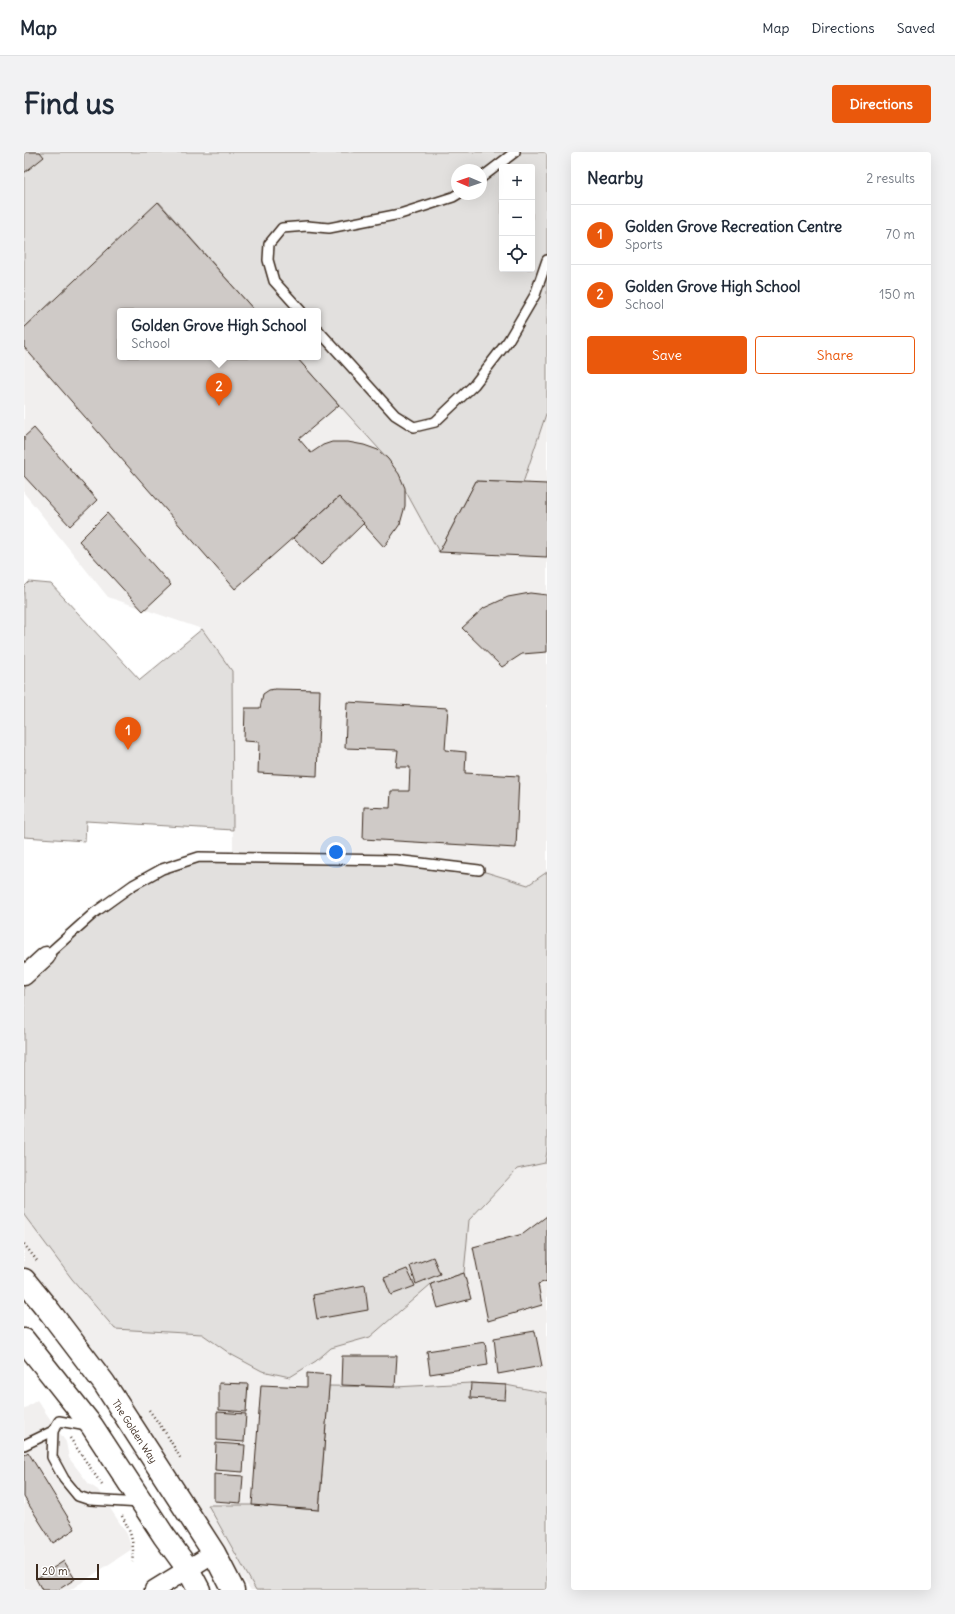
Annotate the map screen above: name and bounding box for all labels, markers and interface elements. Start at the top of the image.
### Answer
text: Map [20,16,57,40]
text: Map [762,19,789,37]
text: Directions [811,19,875,37]
text: Saved [897,19,935,37]
button: Directions [832,85,931,123]
text: Find us [24,86,115,122]
north arrow [451,164,487,200]
map controls [499,164,535,272]
button: + [499,164,535,200]
text: Nearby [587,167,643,189]
text: 2 results [866,170,915,187]
button: − [499,200,535,236]
text: Golden Grove Recreation Centre [625,217,842,236]
text: 1 [597,226,603,243]
text: 70 m [886,226,915,243]
button: locate [499,236,535,272]
text: Sports [625,236,663,253]
text: Golden Grove High School [625,277,800,296]
text: 2 [596,286,604,303]
text: 150 m [879,286,915,303]
text: School [625,296,664,313]
popup [117,308,321,360]
text: Golden Grove High School [131,316,307,335]
text: School [131,335,170,352]
button: Save [587,336,747,374]
button: Share [755,336,915,374]
pin: 2 [206,373,232,406]
pin: 1 [115,717,141,750]
your location [326,842,346,862]
street label: The Golden Way [109,1397,160,1466]
scale bar [36,1562,99,1581]
text: 20 m [42,1564,68,1578]

